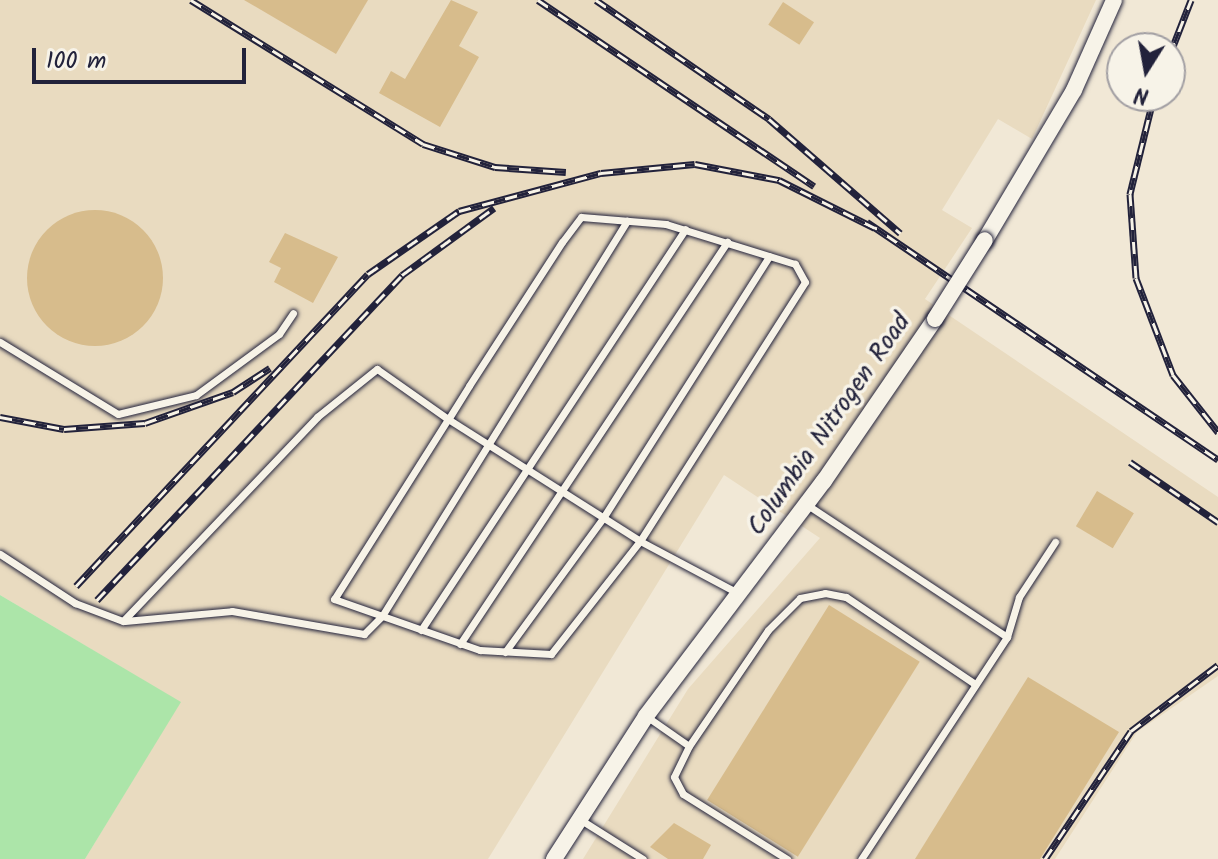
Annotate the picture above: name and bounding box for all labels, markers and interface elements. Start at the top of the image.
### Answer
scale bar [36,32,250,82]
north arrow [1106,32,1186,112]
text: 100 m [46,42,106,81]
text: N [1132,76,1152,113]
street label: Columbia Nitrogen Road [741,308,919,542]

